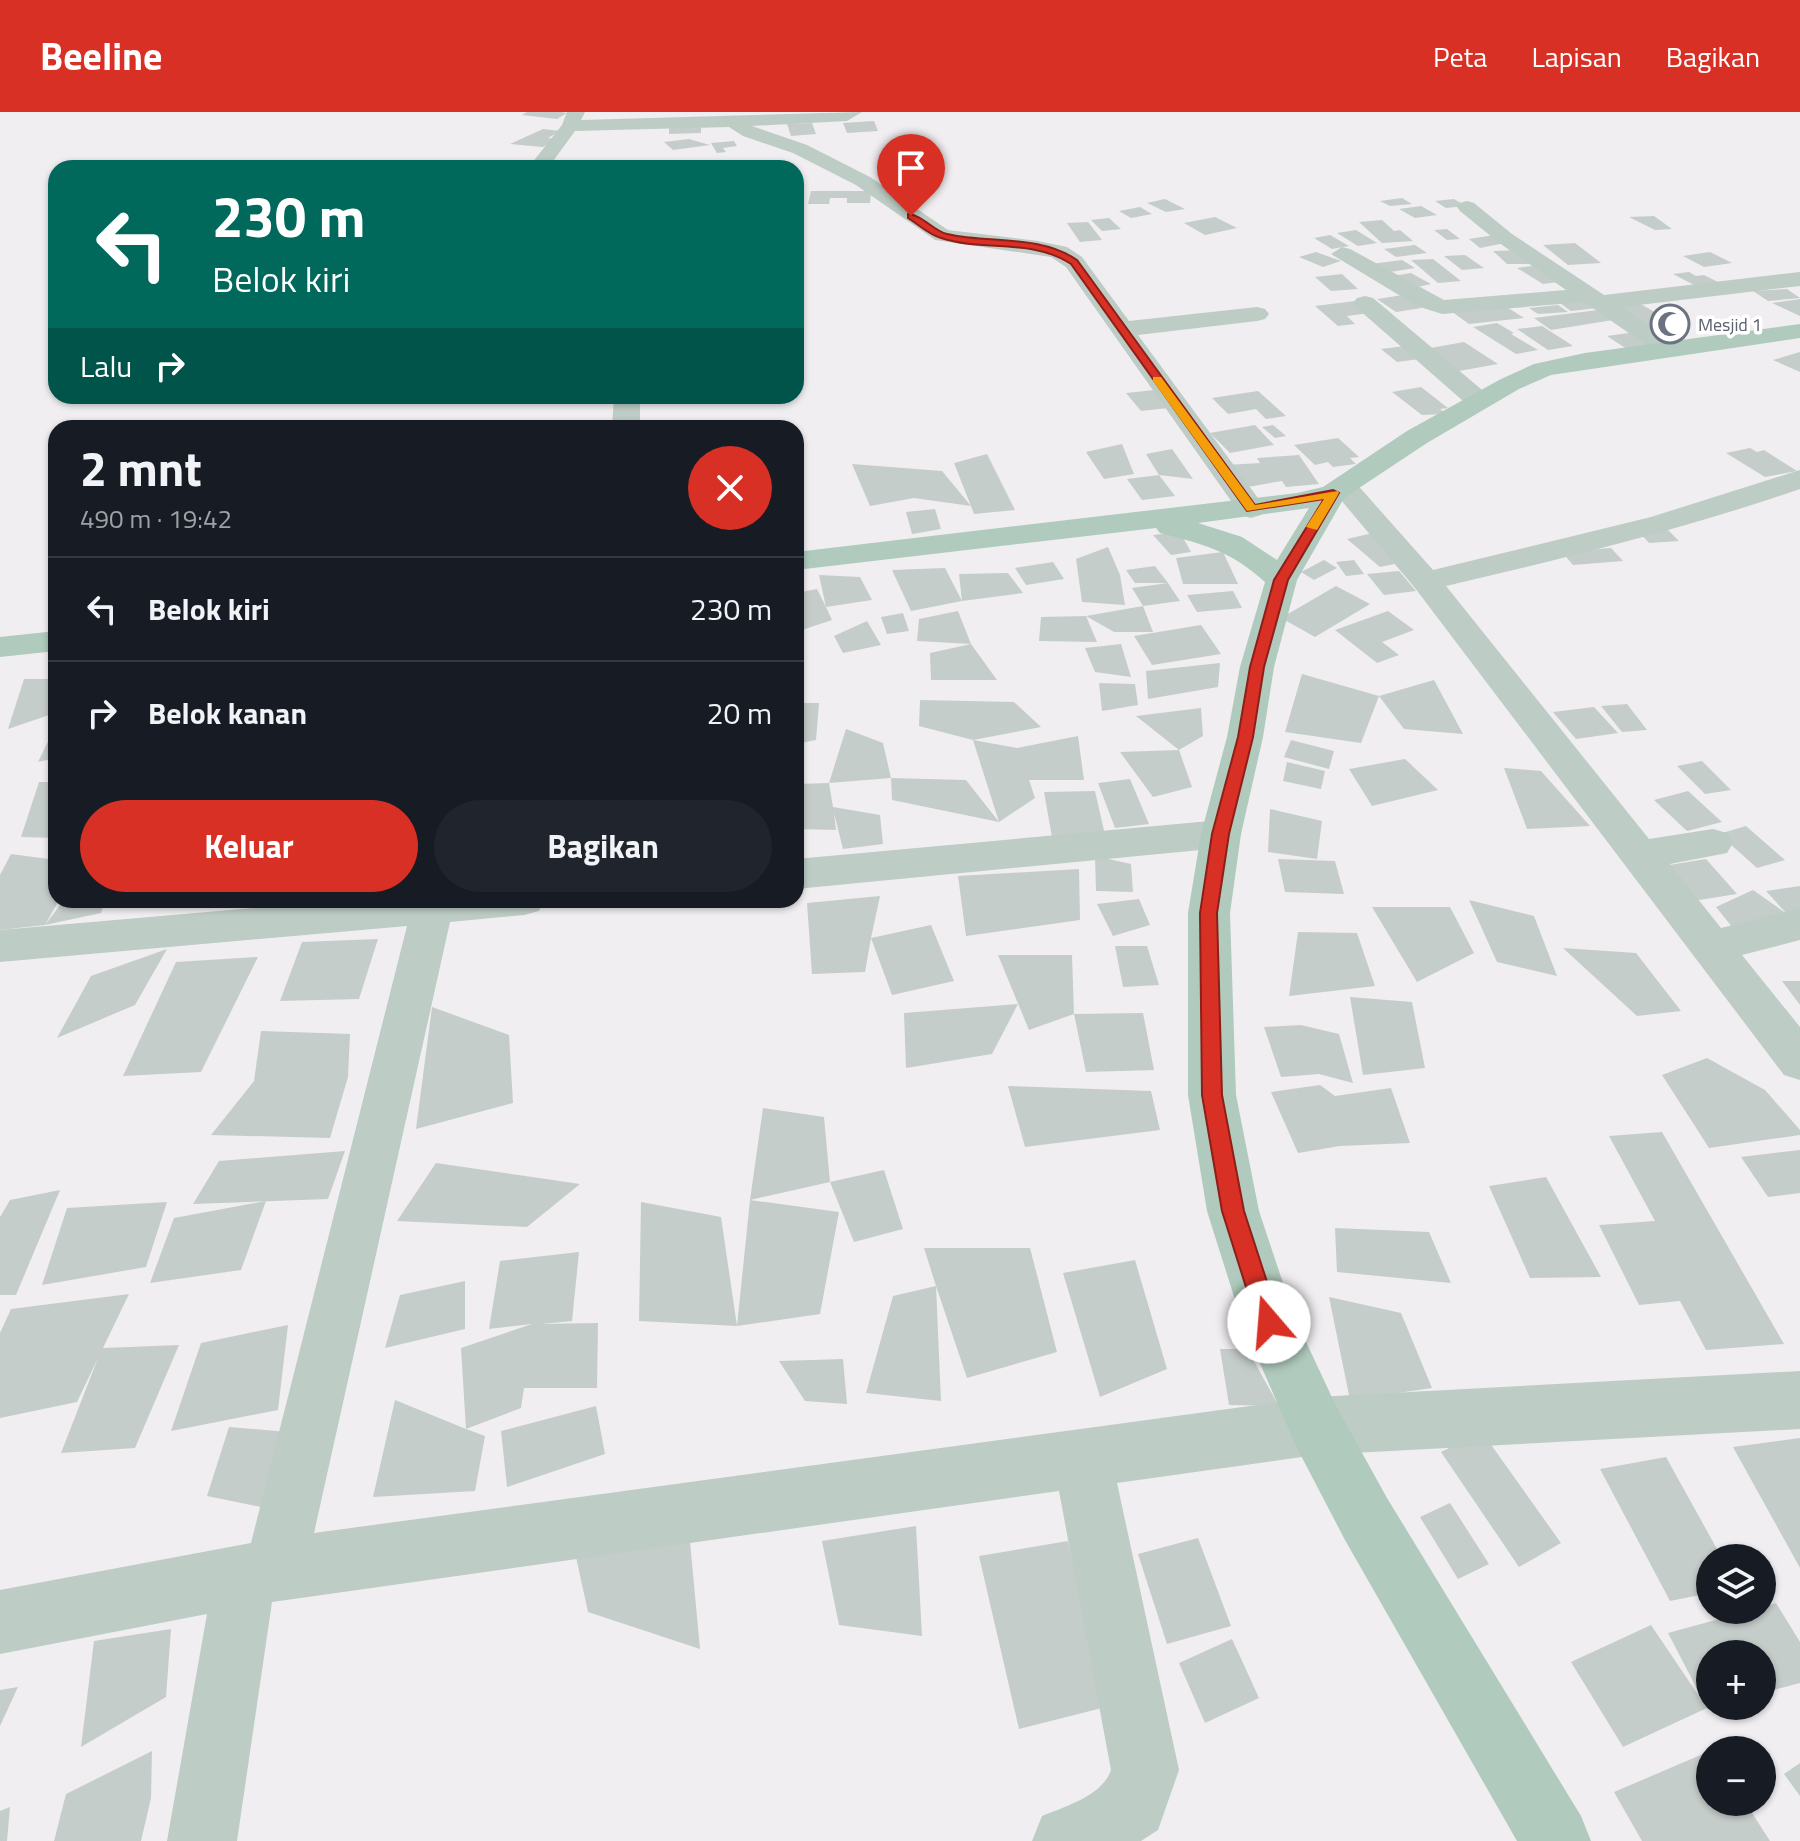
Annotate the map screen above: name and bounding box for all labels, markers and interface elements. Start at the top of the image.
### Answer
text: Beeline [40,27,162,85]
text: Peta [1433,35,1487,78]
text: Lapisan [1531,35,1622,78]
text: Bagikan [1666,35,1760,78]
pin [877,134,945,216]
icon: arrive [889,146,933,190]
text: 230 m [212,174,365,259]
icon: left [80,192,184,296]
text: Belok kiri [212,251,350,306]
mosque icon: Mesjid 1 [1649,303,1691,345]
place label: Mesjid 1 [1698,311,1762,338]
text: Lalu [80,343,132,389]
icon: right [148,344,192,388]
text: 2 mnt [80,432,202,505]
button: close [688,446,772,530]
text: 490 m · 19:42 [80,499,232,538]
text: Belok kiri [148,586,270,632]
text: 230 m [690,586,772,632]
icon: left [80,587,124,631]
text: Belok kanan [148,690,307,736]
text: 20 m [707,690,772,736]
icon: right [80,691,124,735]
button: Keluar [80,800,418,892]
button: Bagikan [434,800,772,892]
position arrow [1227,1280,1311,1364]
map controls [1696,1544,1776,1816]
button: layers [1696,1544,1776,1624]
button: + [1696,1640,1776,1720]
button: − [1696,1736,1776,1816]

